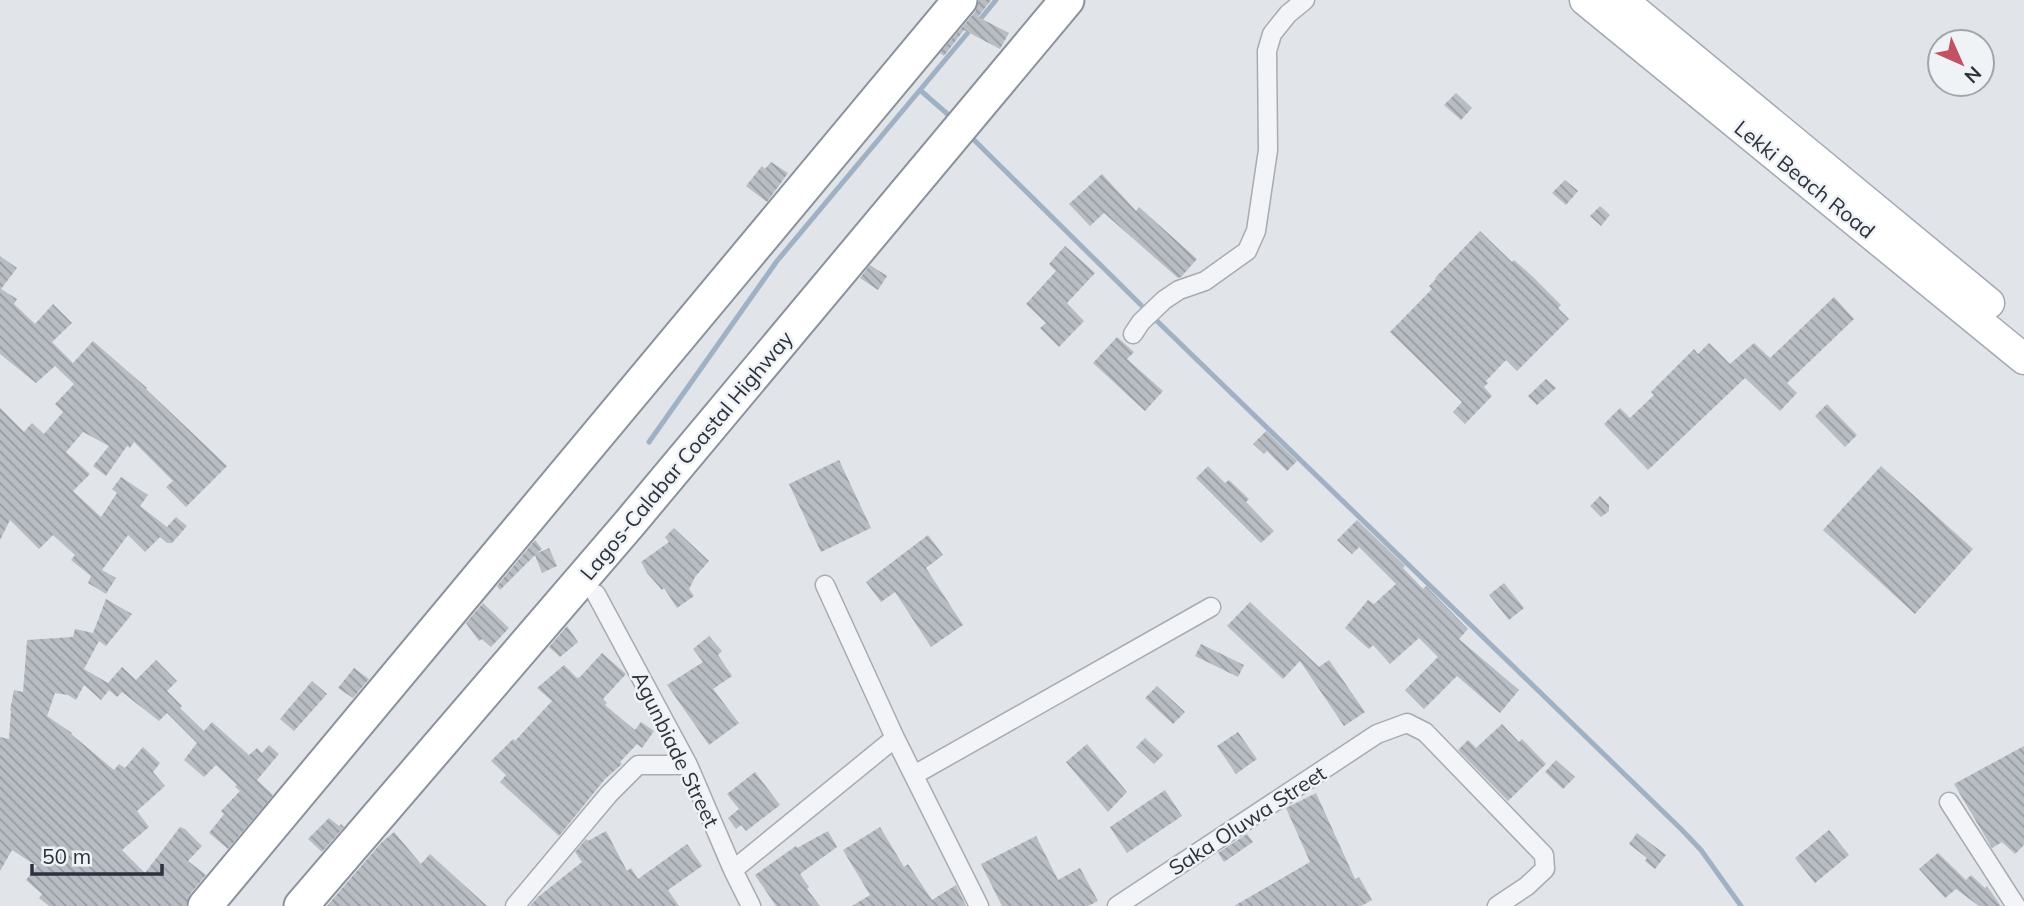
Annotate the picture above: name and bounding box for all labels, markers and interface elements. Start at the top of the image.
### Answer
north arrow [1926,28,1996,98]
text: N [1959,61,1987,89]
street label: Lekki Beach Road [1730,115,1880,243]
street label: Lagos-Calabar Coastal Highway [574,325,798,585]
street label: Agunbiade Street [627,667,725,831]
street label: Saka Oluwa Street [1164,760,1330,880]
scale bar [32,832,161,876]
text: 50 m [42,843,91,869]

